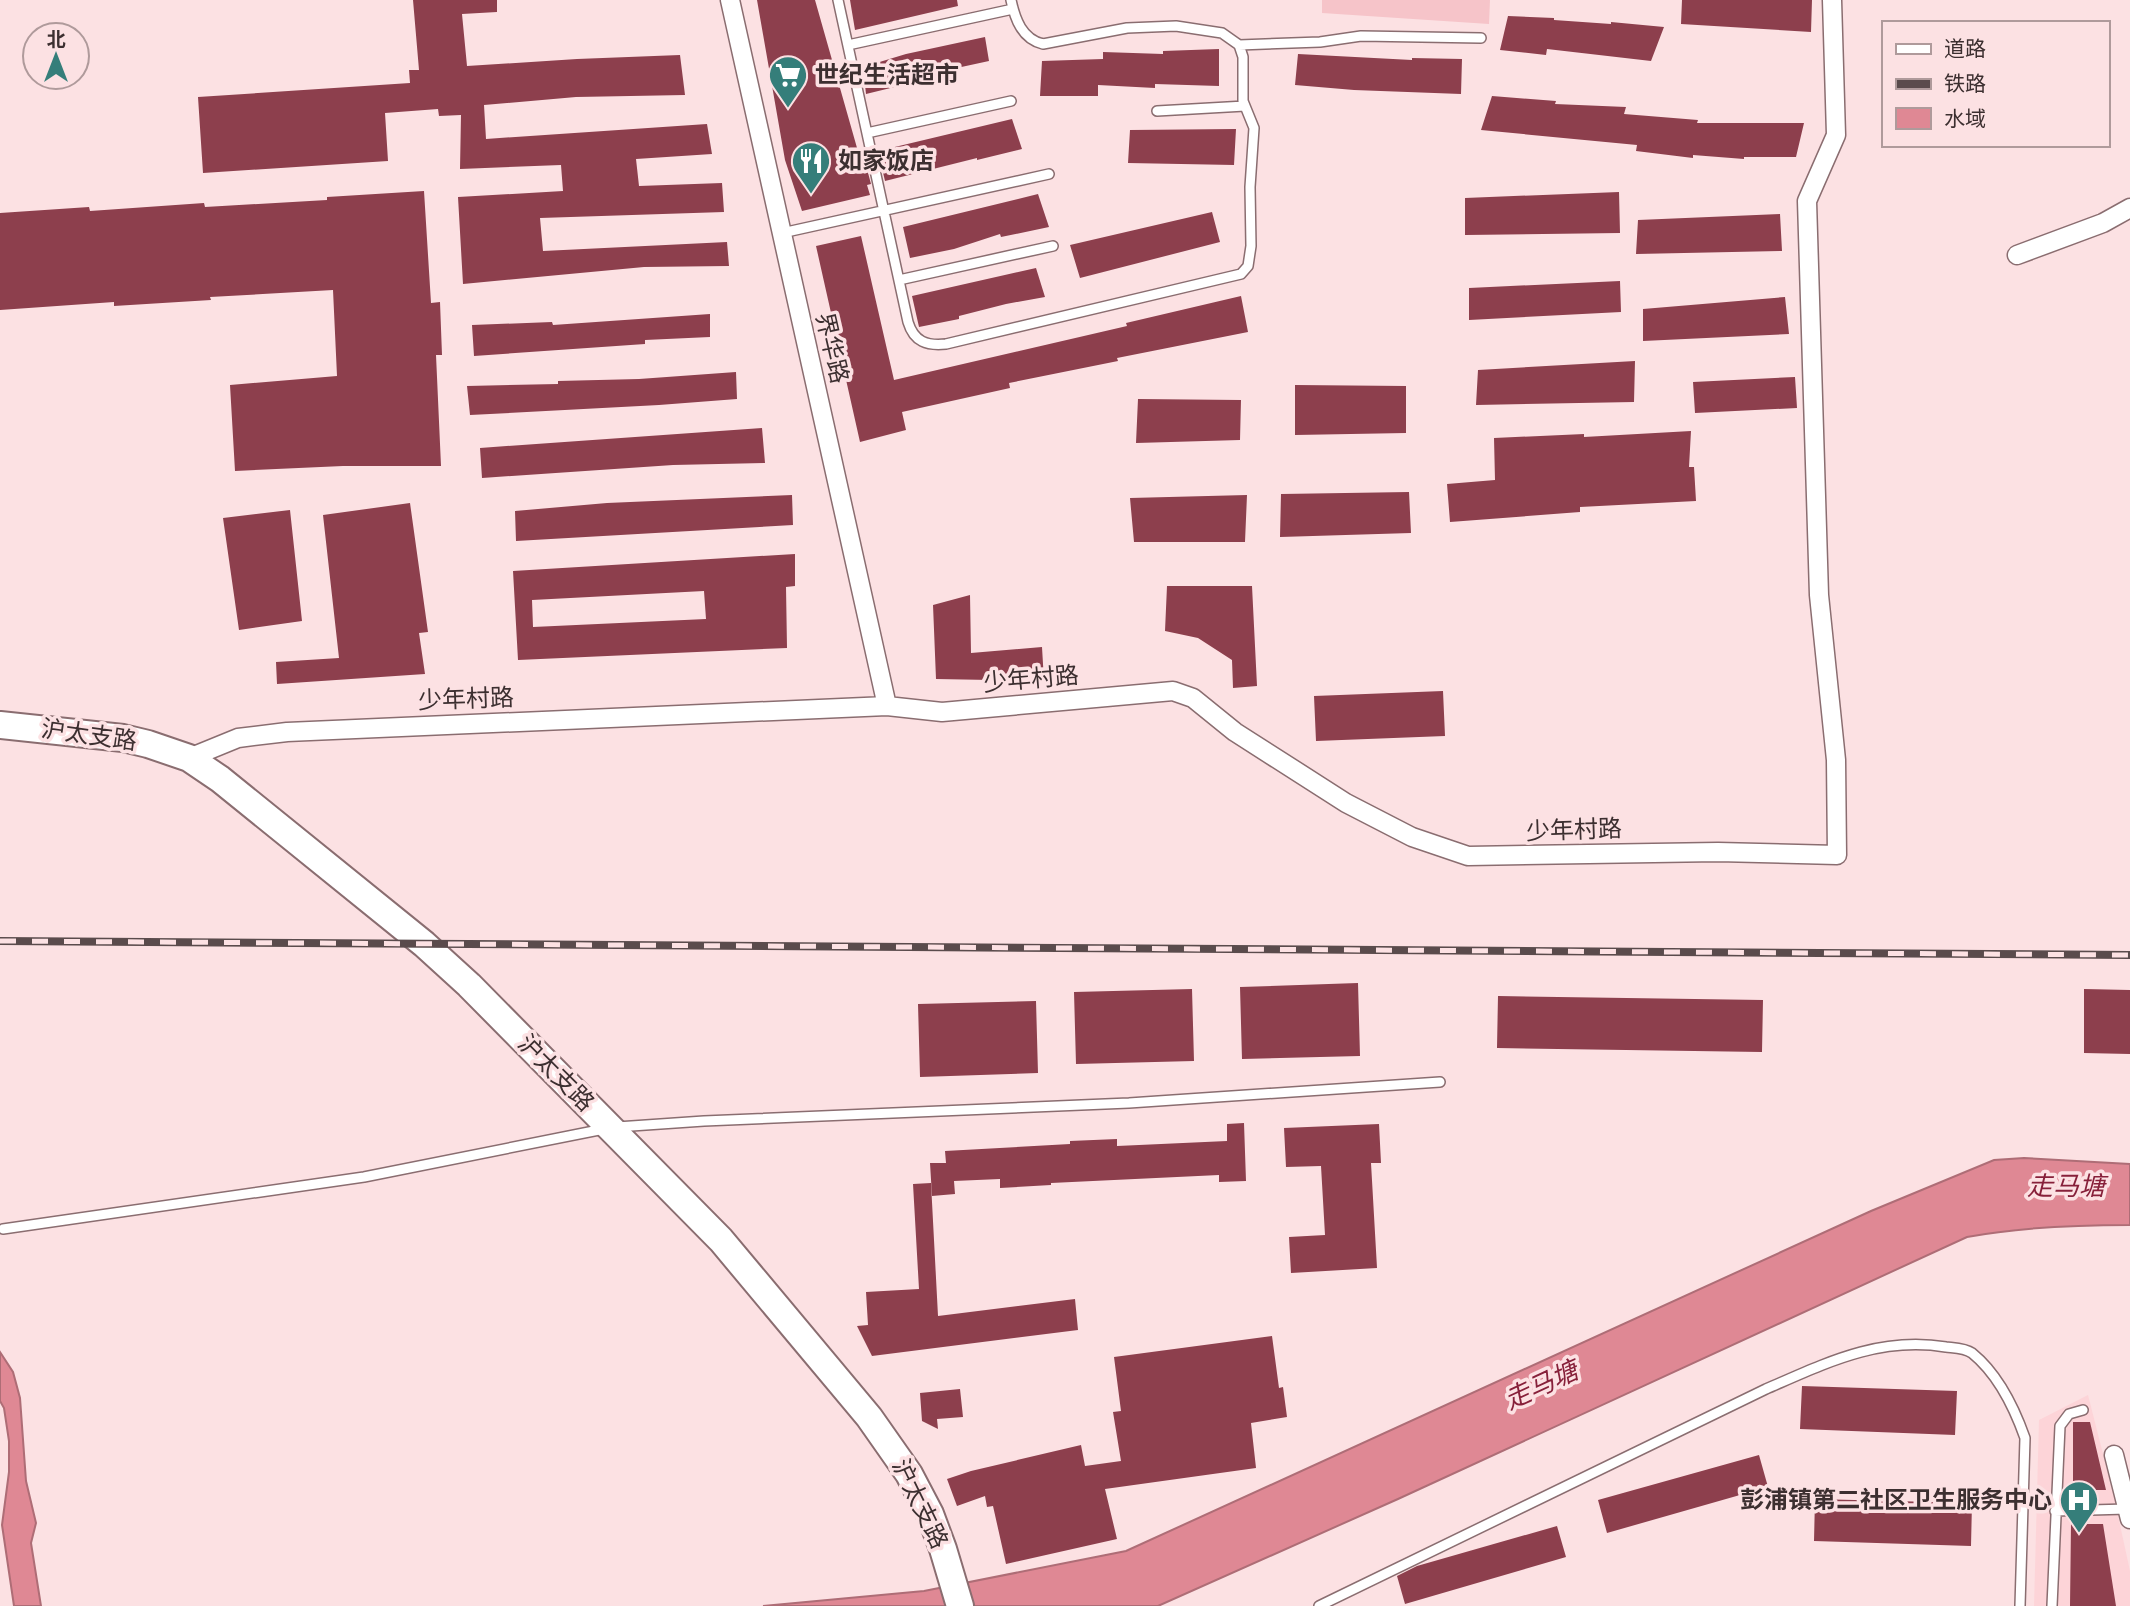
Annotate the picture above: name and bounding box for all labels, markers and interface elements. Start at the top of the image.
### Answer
north arrow [21,21,91,91]
legend [1882,21,2109,147]
text: 北 [46,28,66,51]
text: 道路 [1944,36,1986,61]
supermarket icon: 世纪生活超市 [767,54,809,109]
place label: 世纪生活超市 [815,61,959,89]
text: 铁路 [1944,71,1986,96]
text: 水域 [1944,106,1986,131]
restaurant icon: 如家饭店 [790,140,832,195]
place label: 如家饭店 [838,147,934,175]
street label: 界华路 [810,310,854,386]
street label: 少年村路 [982,661,1080,697]
street label: 少年村路 [418,683,514,715]
street label: 沪太支路 [40,714,138,756]
street label: 少年村路 [1526,814,1622,846]
street label: 沪太支路 [512,1029,600,1117]
water label: 走马塘 [2027,1171,2109,1201]
water label: 走马塘 [1499,1353,1586,1415]
street label: 沪太支路 [886,1455,954,1553]
hospital icon: 彭浦镇第二社区卫生服务中心 [2058,1479,2100,1534]
place label: 彭浦镇第二社区卫生服务中心 [1740,1486,2052,1514]

